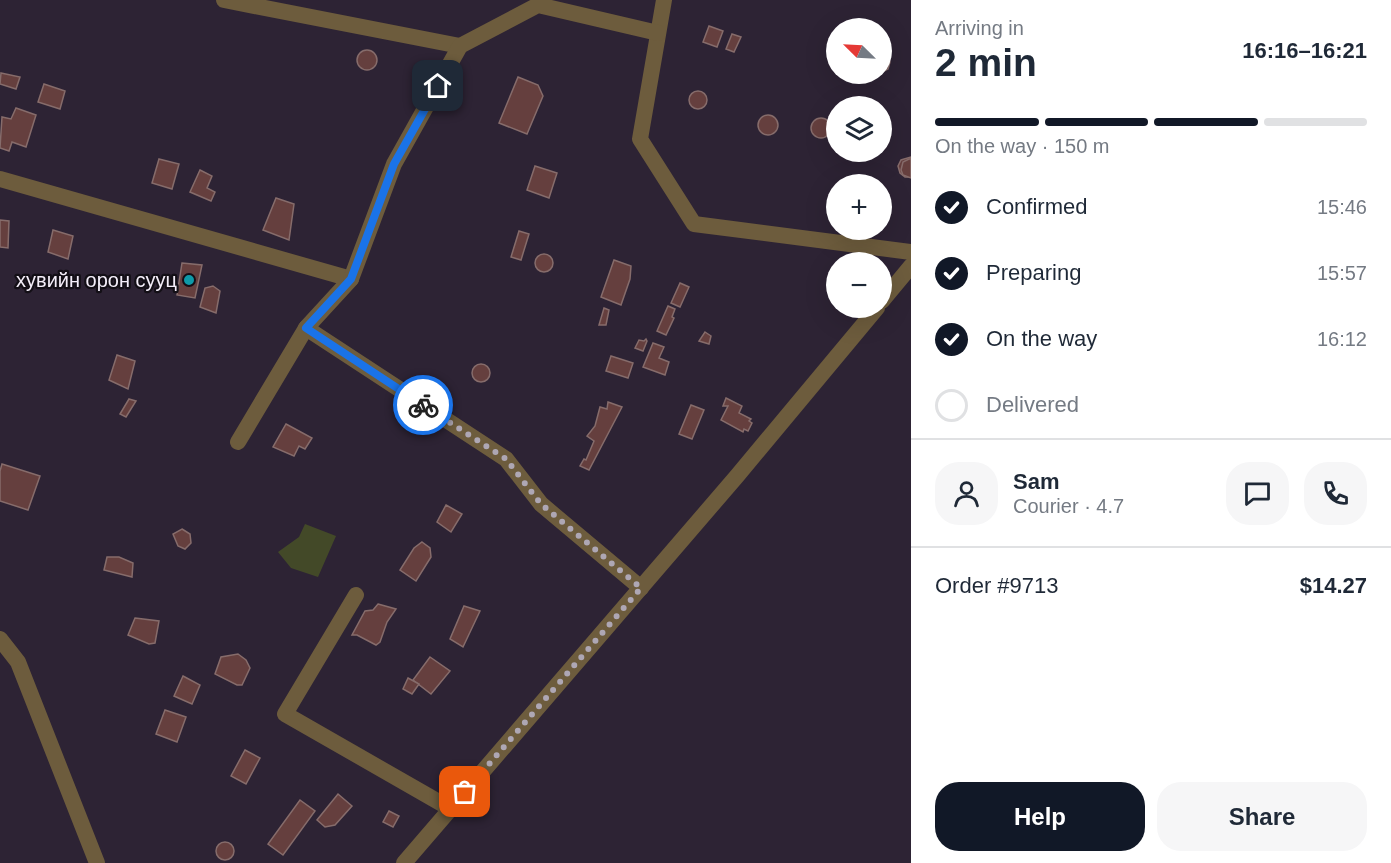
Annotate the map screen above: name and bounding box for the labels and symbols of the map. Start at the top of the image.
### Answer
north arrow [826,18,892,84]
pin [412,60,463,111]
place label: хувийн орон сууц [16,269,177,291]
marker: хувийн орон сууц [182,273,196,287]
courier [393,375,453,435]
pin [439,766,490,817]

